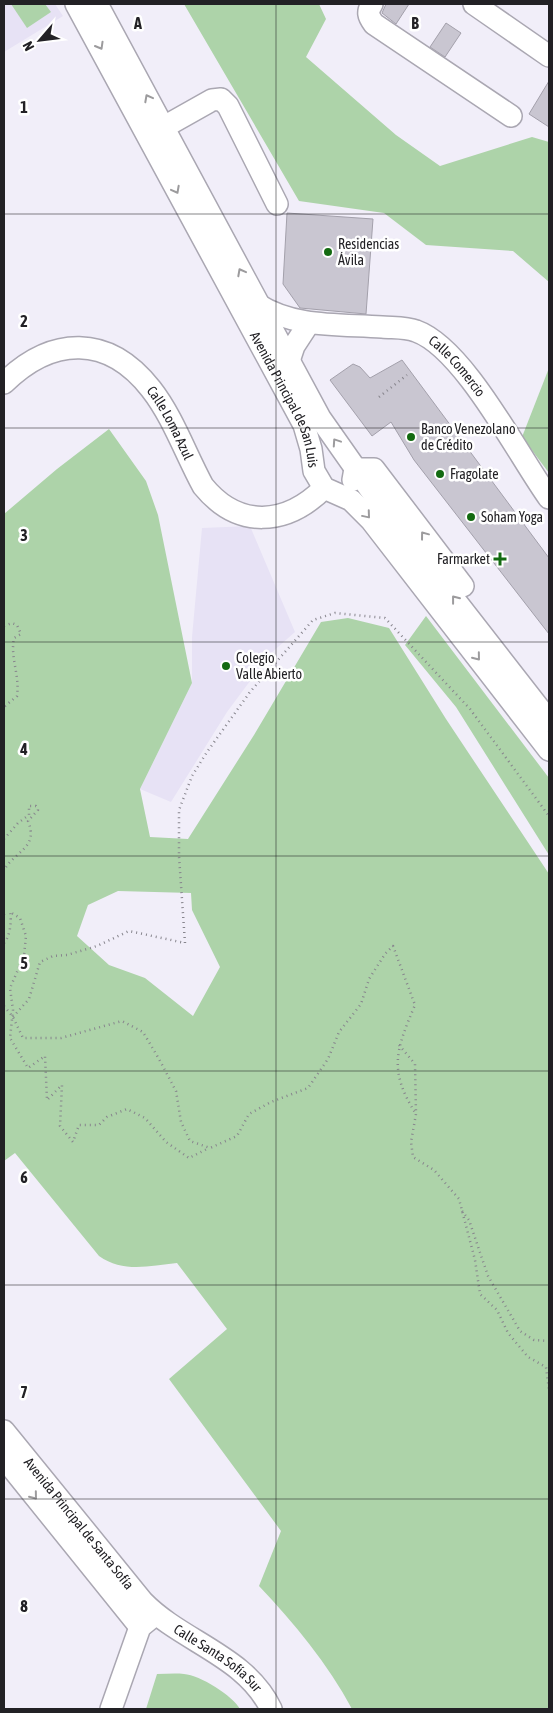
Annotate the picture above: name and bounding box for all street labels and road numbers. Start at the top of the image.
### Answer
street label: Avenida Principal de San Luis [247,329,321,469]
street label: Calle Comercio [426,332,489,400]
street label: Calle Loma Azul [144,383,197,462]
street label: Avenida Principal de Santa Sofía [21,1454,137,1592]
street label: Calle Santa Sofía Sur [171,1621,266,1695]

